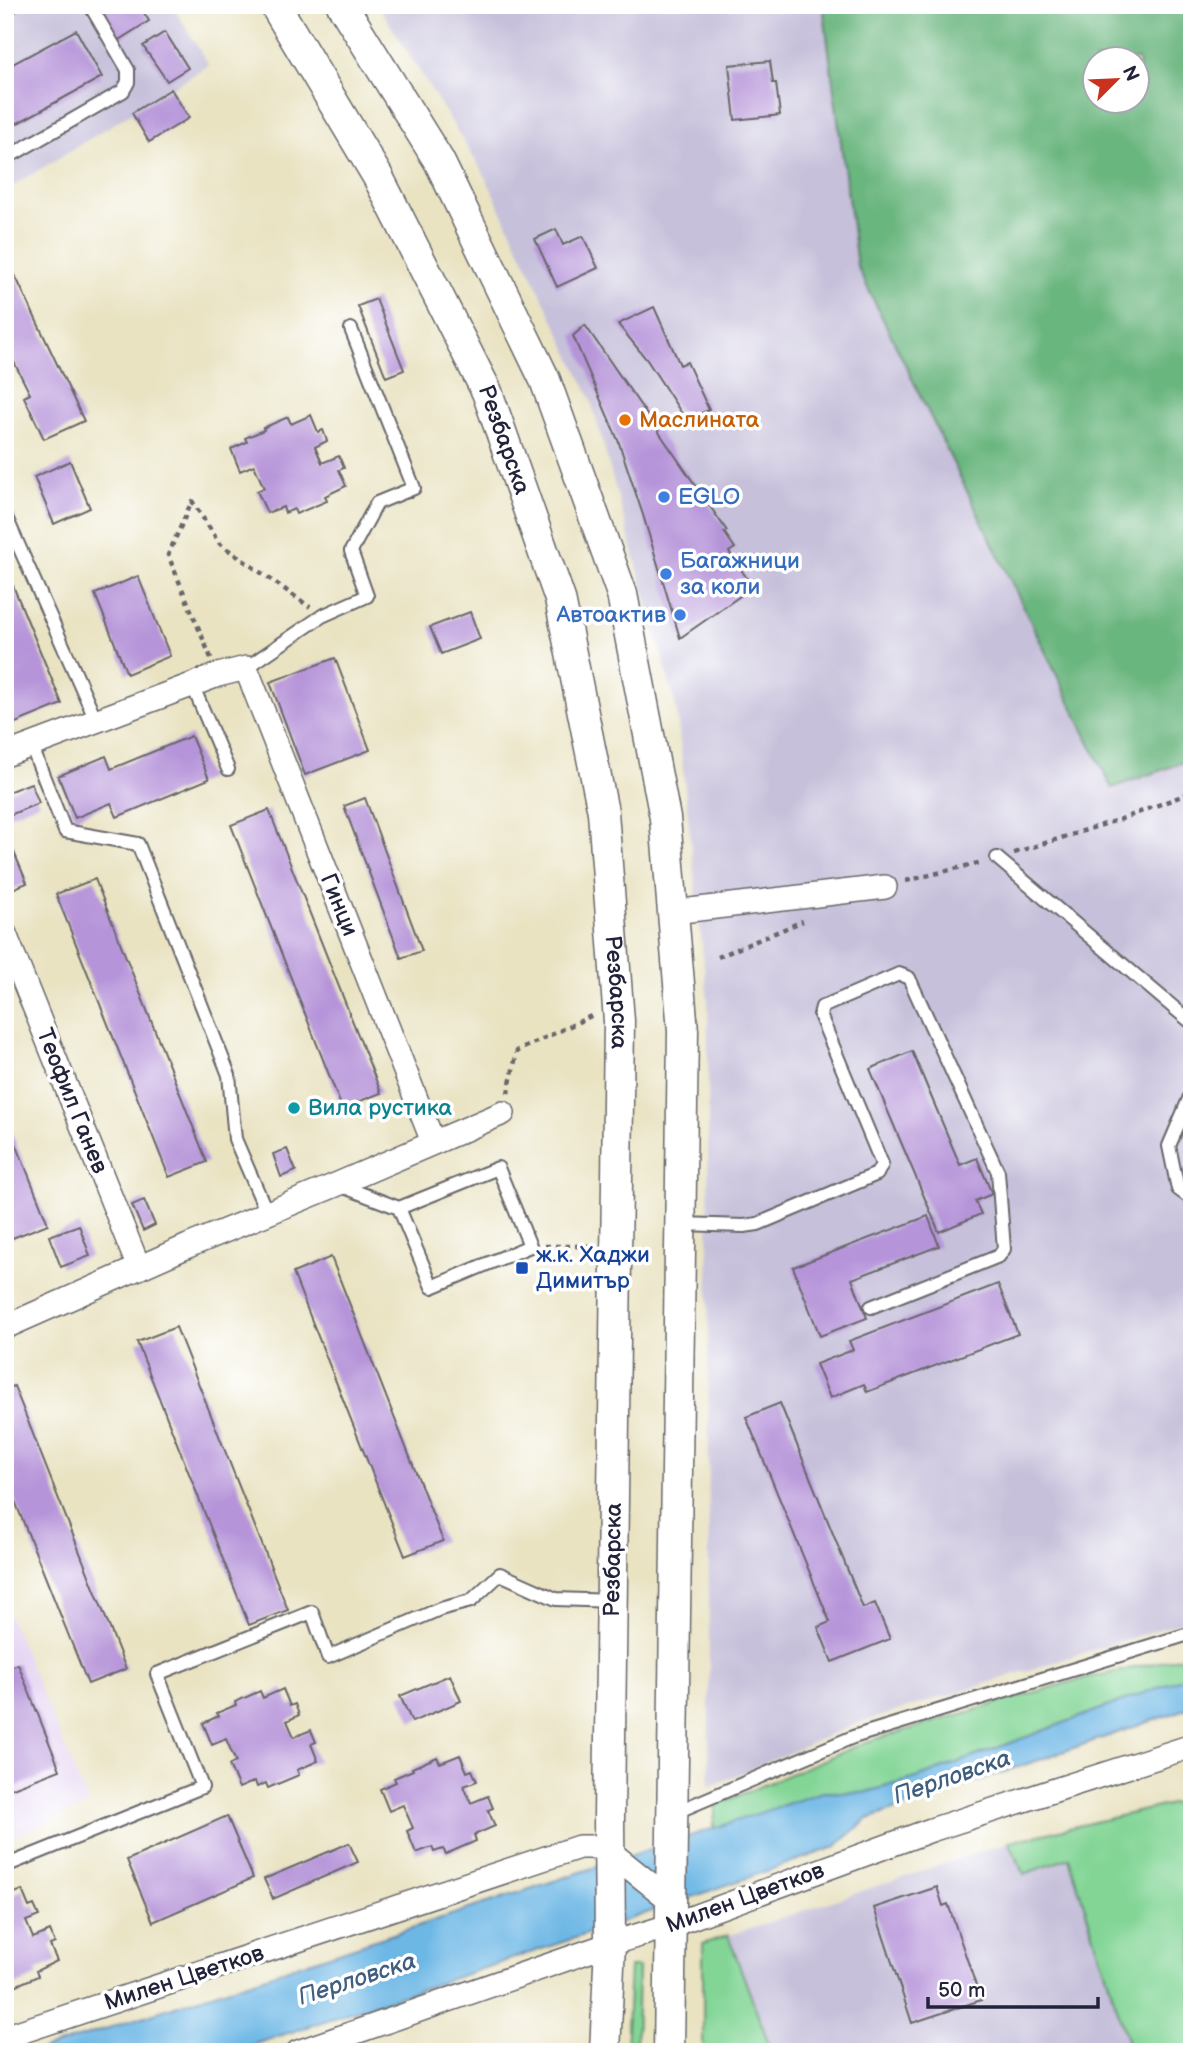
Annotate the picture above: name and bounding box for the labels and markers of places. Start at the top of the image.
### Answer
place label: Маслината [639,406,760,434]
marker: Маслината [617,412,633,428]
place label: EGLO [678,483,740,511]
marker: EGLO [656,489,672,505]
place label: Багажници за коли [680,547,800,601]
marker: Багажници за коли [658,566,674,582]
place label: Автоактив [555,601,666,629]
marker: Автоактив [672,607,688,623]
place label: Вила рустика [308,1094,453,1122]
marker: Вила рустика [286,1100,302,1116]
place label: ж.к. Хаджи Димитър [536,1241,650,1295]
marker: ж.к. Хаджи Димитър [514,1260,530,1276]

